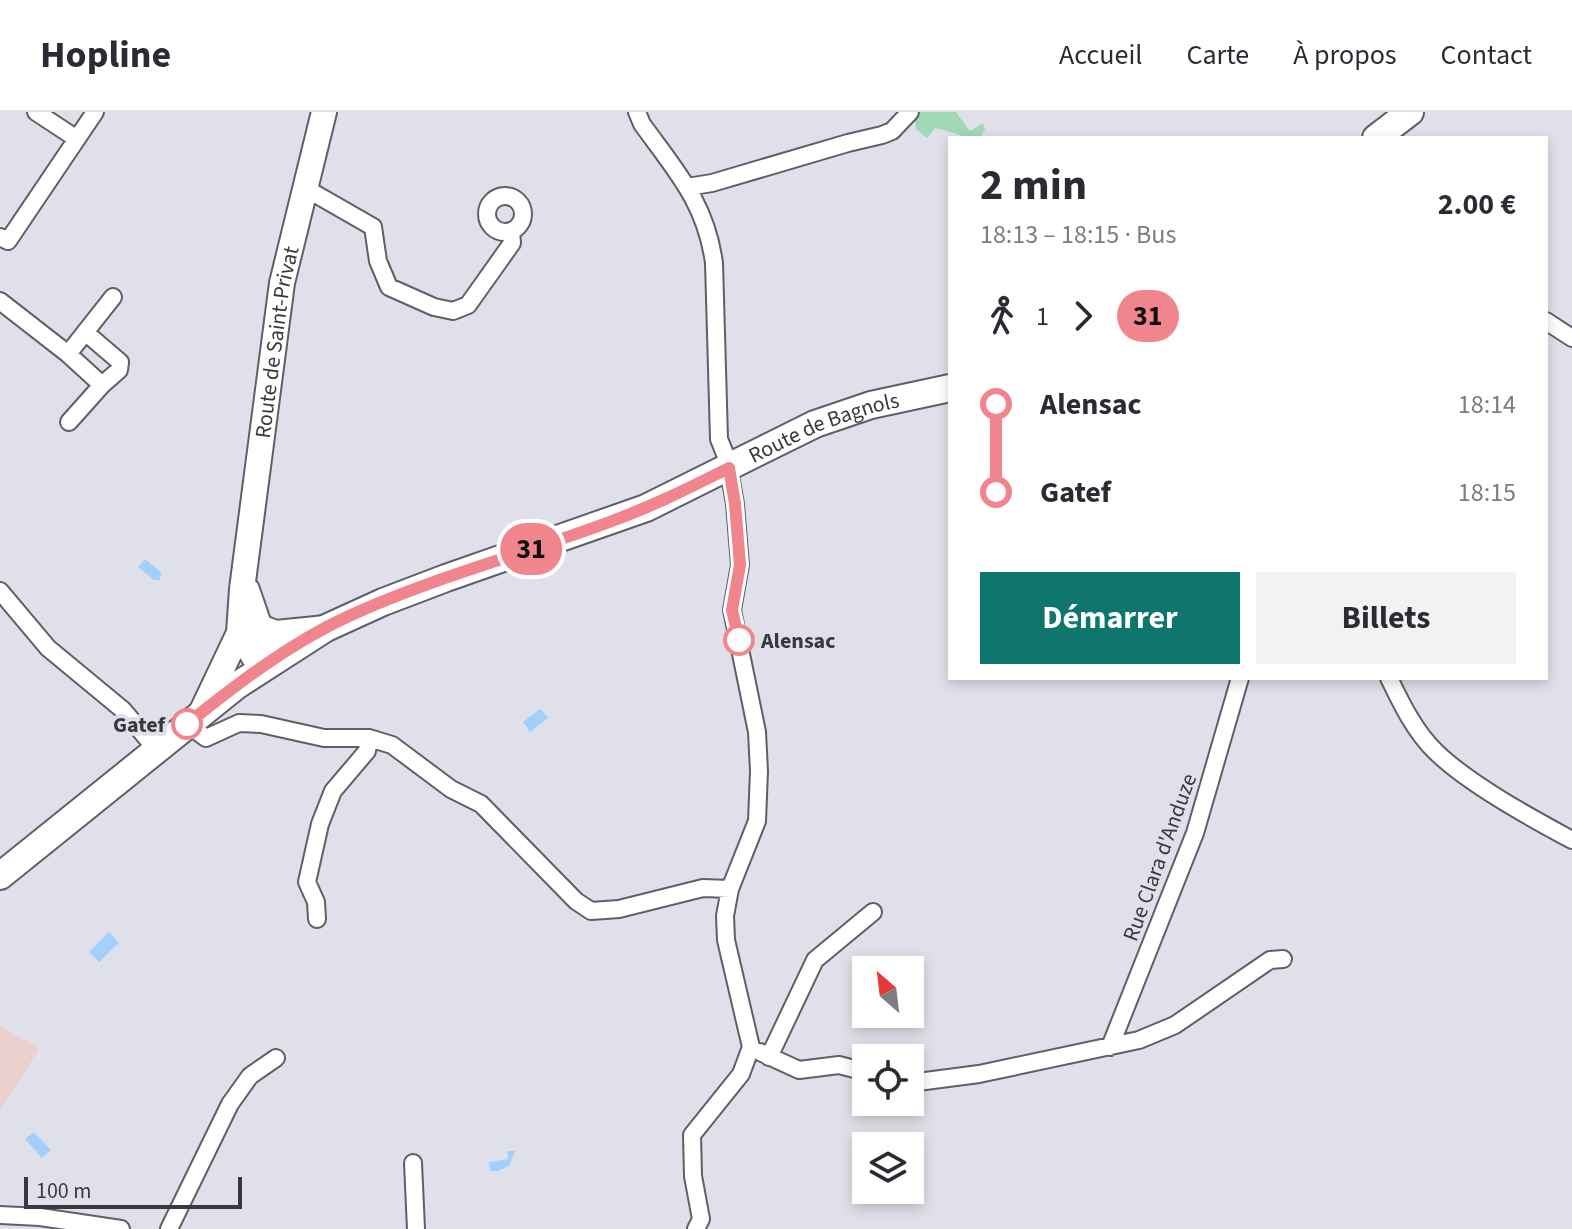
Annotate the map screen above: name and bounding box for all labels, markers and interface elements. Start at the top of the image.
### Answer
text: Hopline [40,28,171,82]
text: Accueil [1059,35,1142,75]
text: Carte [1186,35,1249,75]
text: À propos [1293,35,1397,75]
text: Contact [1441,35,1532,75]
text: 2 min [980,154,1087,217]
text: 2.00 € [1438,183,1516,226]
text: 18:13 – 18:15 · Bus [980,216,1176,253]
street label: Route de Saint-Privat [247,242,308,440]
icon: walk [980,294,1024,338]
icon: forward [1061,294,1105,338]
text: 31 [1133,296,1163,336]
text: 1 [1036,298,1049,335]
text: Alensac [1040,383,1142,426]
street label: Route de Bagnols [743,384,902,472]
text: 18:14 [1458,386,1516,423]
text: Gatef [1040,471,1111,514]
text: 18:15 [1458,474,1516,511]
line badge: 31 [495,523,567,575]
text: 31 [516,529,546,569]
button: Démarrer [980,572,1240,664]
button: Billets [1256,572,1516,664]
marker: Alensac [724,625,754,655]
place label: Alensac [760,625,836,657]
place label: Gatef [113,709,166,741]
marker: Gatef [172,709,202,739]
street label: Rue Clara d'Anduze [1115,769,1205,946]
north arrow [852,956,924,1028]
map controls [852,956,924,1204]
button: locate [852,1044,924,1116]
button: layers [852,1132,924,1204]
scale bar [24,1173,242,1209]
text: 100 m [36,1175,91,1207]

